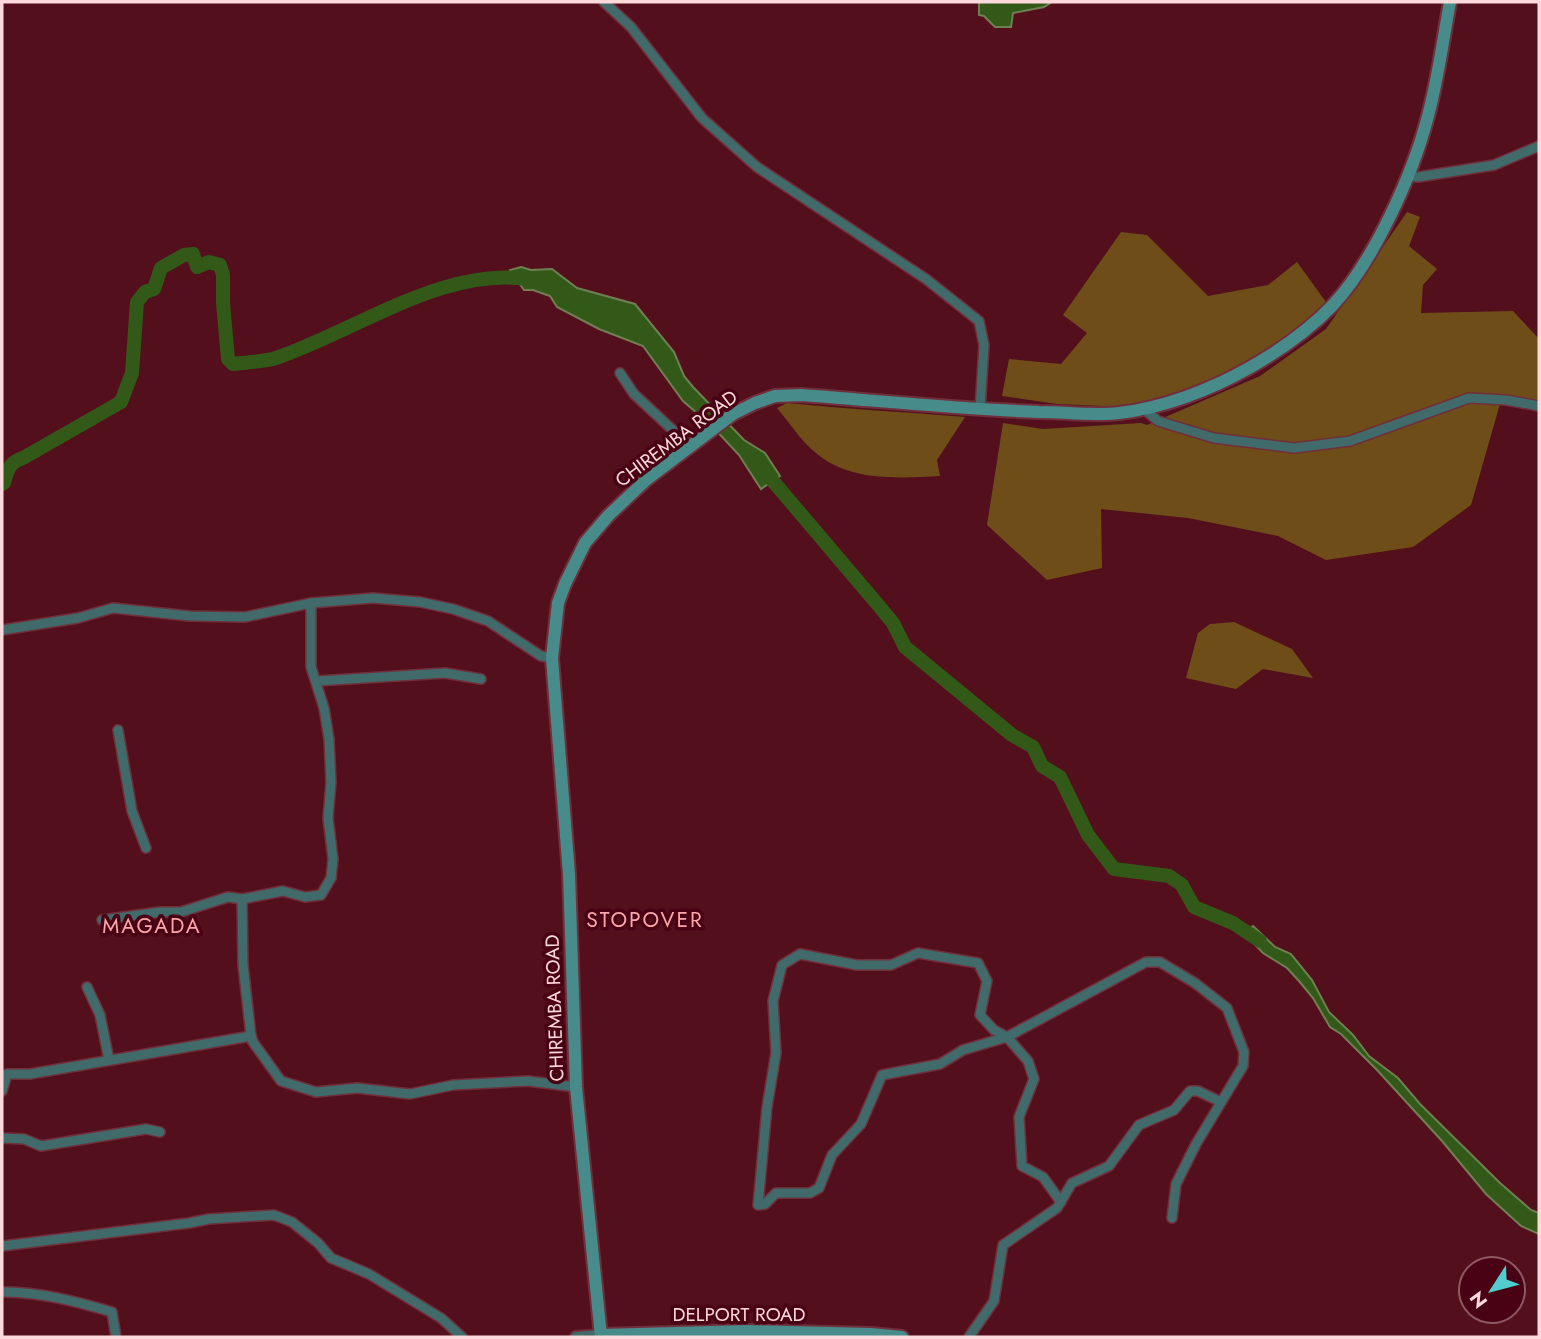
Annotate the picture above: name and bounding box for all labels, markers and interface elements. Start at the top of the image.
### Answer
street label: CHIREMBA ROAD [610,383,743,493]
district label: STOPOVER [586,905,704,935]
district label: MAGADA [102,911,202,941]
street label: CHIREMBA ROAD [538,934,571,1082]
north arrow [1457,1255,1527,1325]
text: N [1463,1286,1494,1314]
street label: DELPORT ROAD [672,1301,806,1328]

